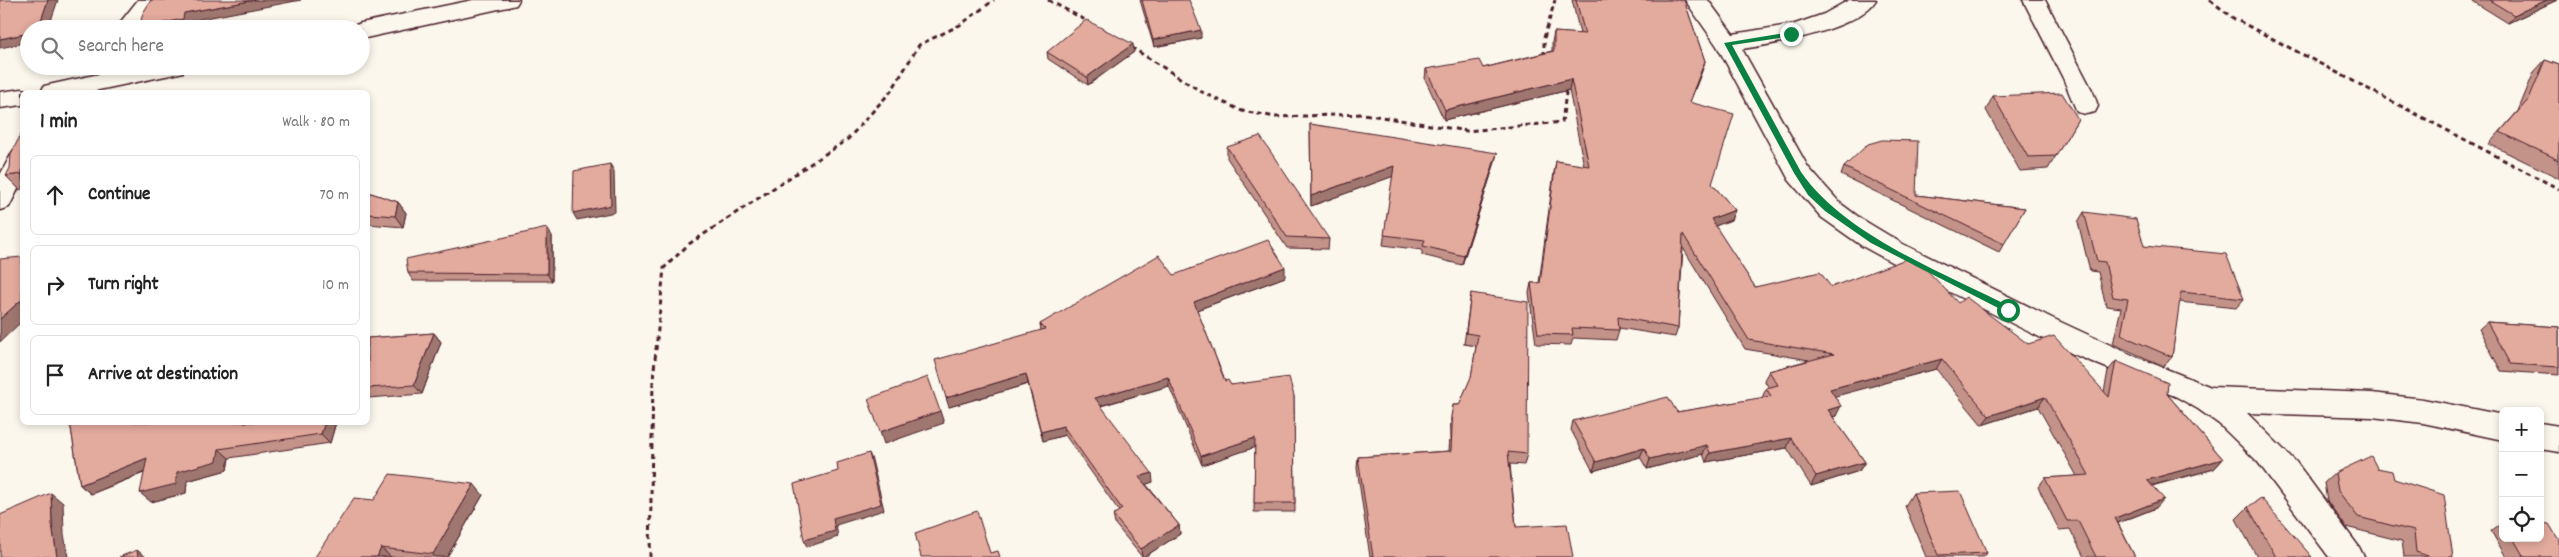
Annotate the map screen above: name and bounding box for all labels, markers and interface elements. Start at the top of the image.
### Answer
search box [20,20,370,75]
route end [1780,23,1803,46]
icon: search [38,34,66,62]
text: Search here [78,34,164,61]
text: 1 min [40,108,77,138]
text: Walk · 80 m [282,111,350,134]
icon: ahead [41,181,69,209]
text: Continue [88,182,150,209]
text: 70 m [319,184,349,207]
icon: right [41,271,69,299]
text: Turn right [88,272,159,299]
text: 10 m [322,274,349,297]
route start [1997,299,2020,322]
icon: arrive [41,361,69,389]
text: Arrive at destination [88,362,238,389]
map controls [2499,407,2544,542]
button: + [2499,407,2544,452]
button: − [2499,452,2544,497]
button: locate [2499,497,2544,542]

